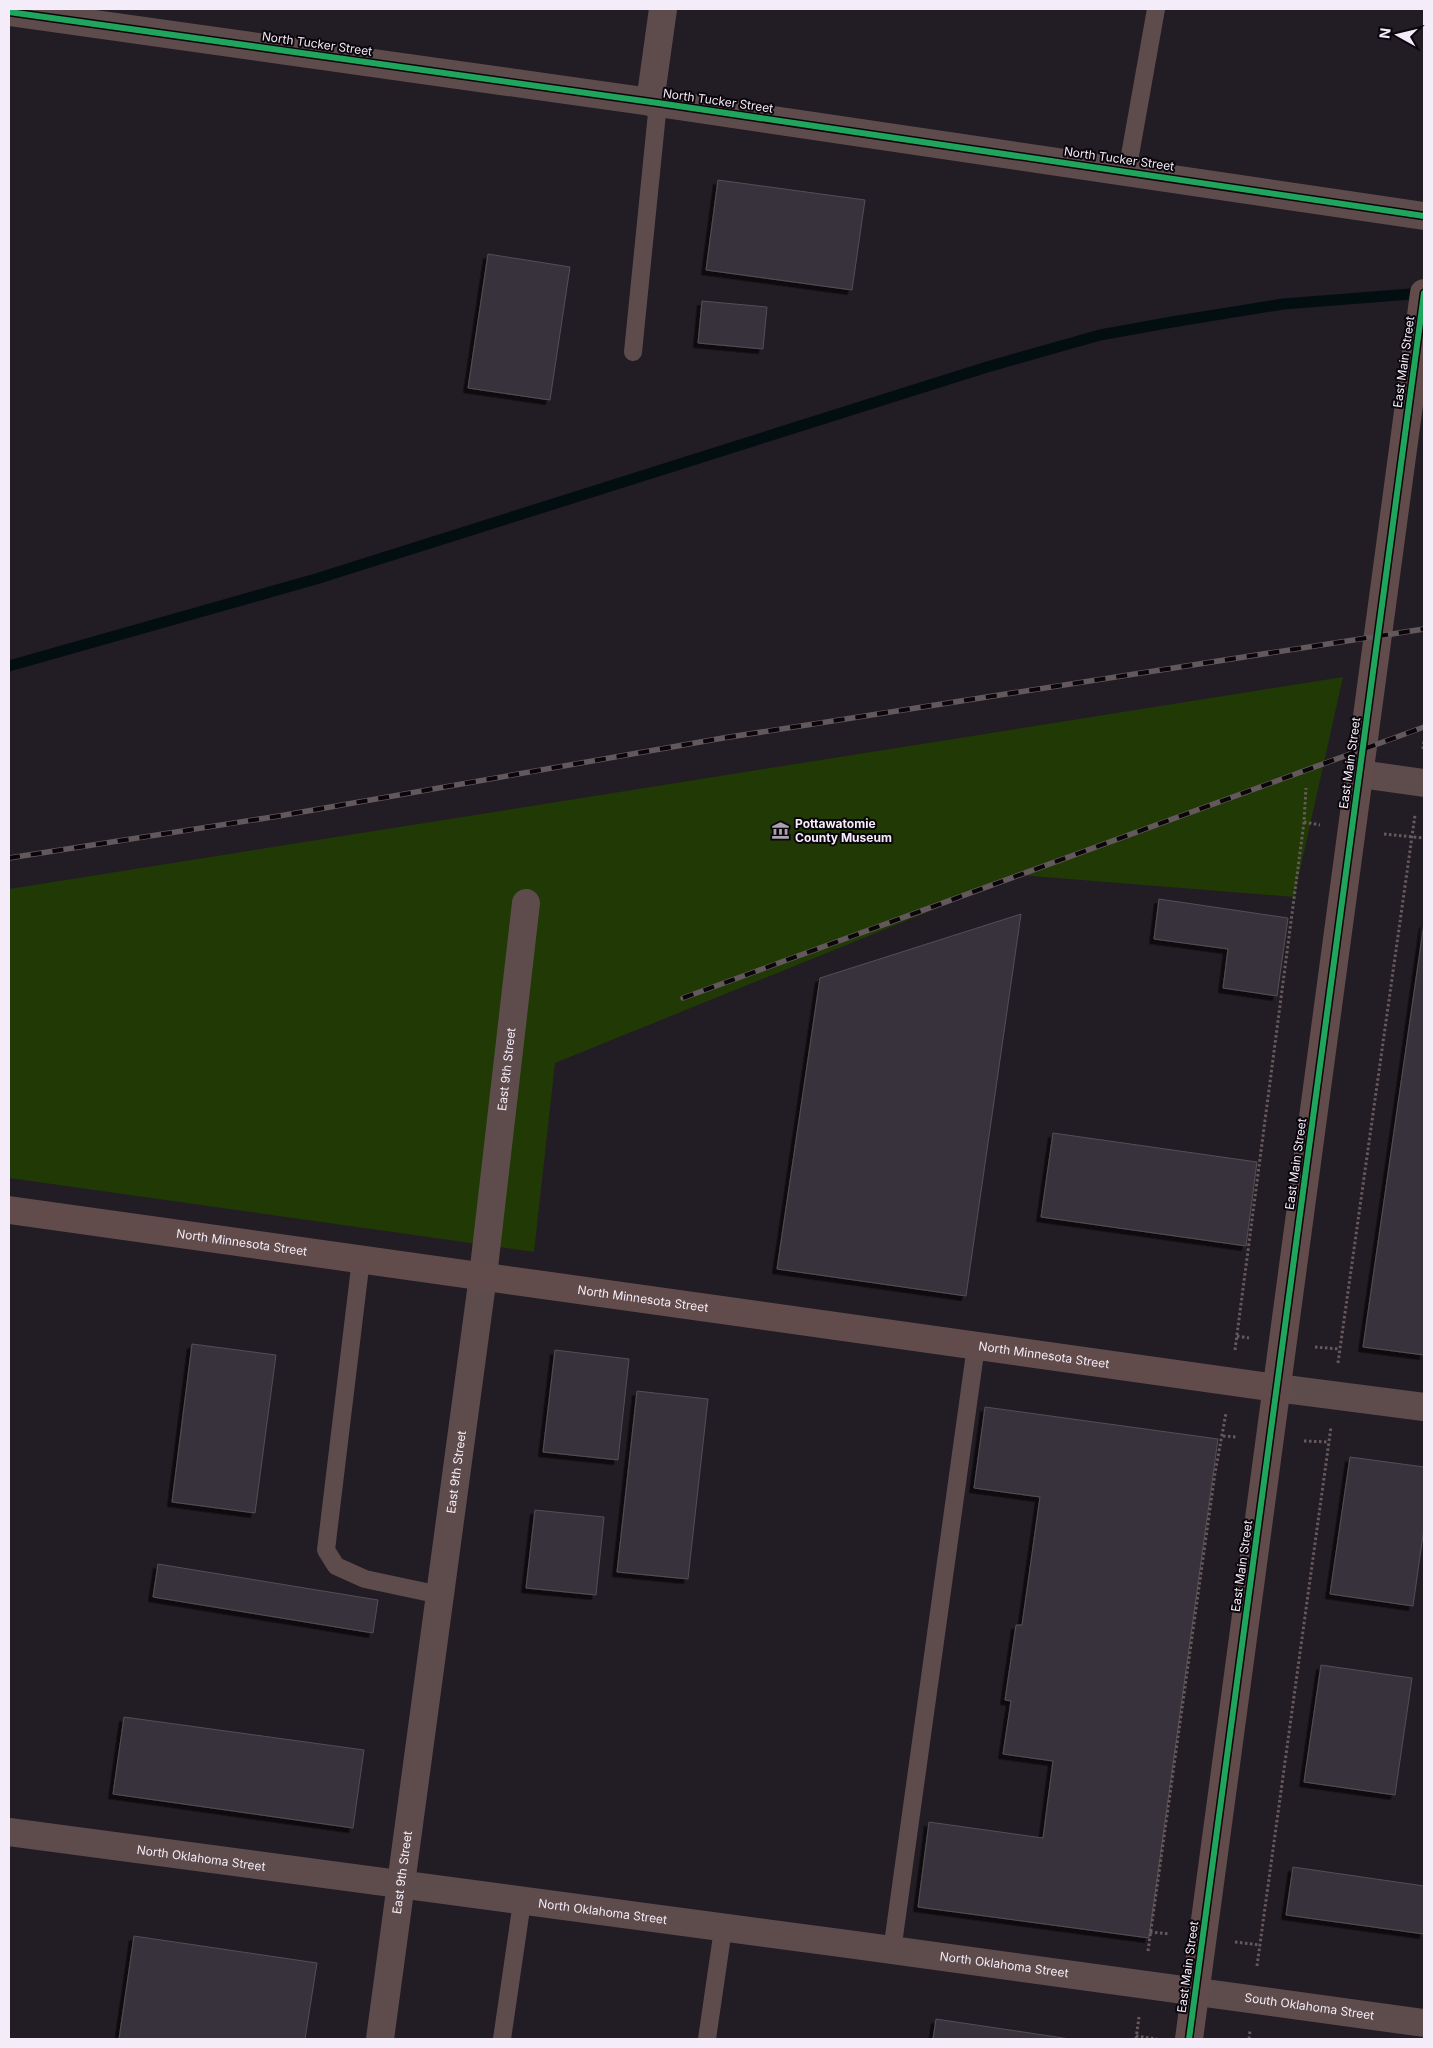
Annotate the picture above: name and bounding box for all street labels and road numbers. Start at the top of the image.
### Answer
street label: North Tucker Street [261,28,373,59]
street label: North Tucker Street [662,85,774,116]
street label: North Tucker Street [1063,143,1175,174]
street label: East Main Street [1390,315,1417,409]
street label: East Main Street [1336,716,1363,810]
street label: East 9th Street [494,1027,519,1112]
street label: East Main Street [1282,1117,1309,1211]
street label: North Minnesota Street [175,1226,308,1259]
street label: North Minnesota Street [577,1282,709,1315]
street label: North Minnesota Street [978,1338,1110,1371]
street label: East 9th Street [443,1430,469,1514]
street label: East Main Street [1228,1519,1255,1613]
street label: East 9th Street [389,1830,415,1915]
street label: North Oklahoma Street [136,1842,267,1874]
street label: North Oklahoma Street [537,1895,668,1927]
street label: East Main Street [1174,1920,1201,2014]
street label: North Oklahoma Street [939,1948,1070,1980]
street label: South Oklahoma Street [1244,1990,1375,2023]

